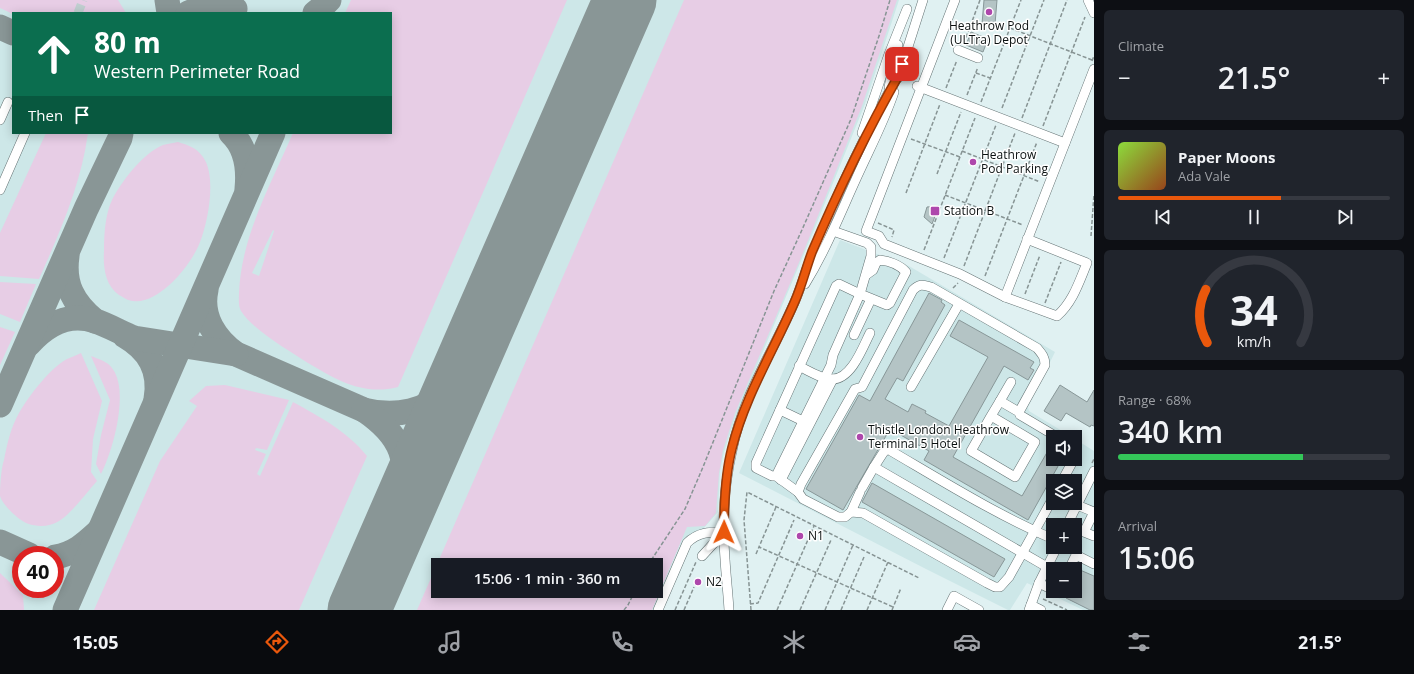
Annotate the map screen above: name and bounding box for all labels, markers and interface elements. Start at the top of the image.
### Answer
marker: Heathrow Pod (ULTra) Depot [984,7,994,17]
place label: Heathrow Pod (ULTra) Depot [949,17,1029,48]
text: 80 m [94,23,161,61]
icon: ahead [28,28,80,80]
text: Climate [1118,37,1164,55]
pin [885,47,919,81]
icon: arrive [891,53,913,75]
text: 21.5° [1218,57,1290,98]
text: Western Perimeter Road [94,59,300,83]
text: − [1118,62,1131,92]
text: + [1377,62,1390,92]
icon: arrive [71,104,93,126]
text: Then [28,105,63,125]
place label: Heathrow Pod Parking [981,146,1048,177]
text: Paper Moons [1178,147,1276,167]
marker: Heathrow Pod Parking [968,157,978,167]
text: Ada Vale [1178,167,1230,185]
place label: Station B [944,202,995,219]
marker: Station B [929,205,941,217]
icon: previous [1152,206,1174,228]
icon: pause [1243,206,1265,228]
icon: next [1334,206,1356,228]
text: 34 [1230,282,1278,338]
text: km/h [1237,332,1271,351]
text: Range · 68% [1118,391,1191,409]
text: 340 km [1118,411,1223,452]
place label: Thistle London Heathrow Terminal 5 Hotel [868,421,1010,452]
map controls [1046,430,1082,598]
button: sound [1046,430,1082,466]
marker: Thistle London Heathrow Terminal 5 Hotel [855,432,865,442]
button: layers [1046,474,1082,510]
position arrow [703,511,745,553]
text: Arrival [1118,517,1157,535]
button: + [1046,518,1082,554]
place label: N1 [808,527,824,544]
marker: N1 [795,531,805,541]
text: 15:06 [1118,537,1195,578]
speed limit sign: 40 [12,546,64,598]
button: − [1046,562,1082,598]
text: 15:06 · 1 min · 360 m [474,568,620,588]
place label: N2 [706,573,722,590]
marker: N2 [693,577,703,587]
icon: directions [263,628,291,656]
icon: music [436,628,464,656]
icon: phone [608,628,636,656]
icon: climate [780,628,808,656]
icon: car [953,628,981,656]
icon: filters [1125,628,1153,656]
text: 15:05 [72,630,119,654]
text: 21.5° [1298,630,1342,654]

